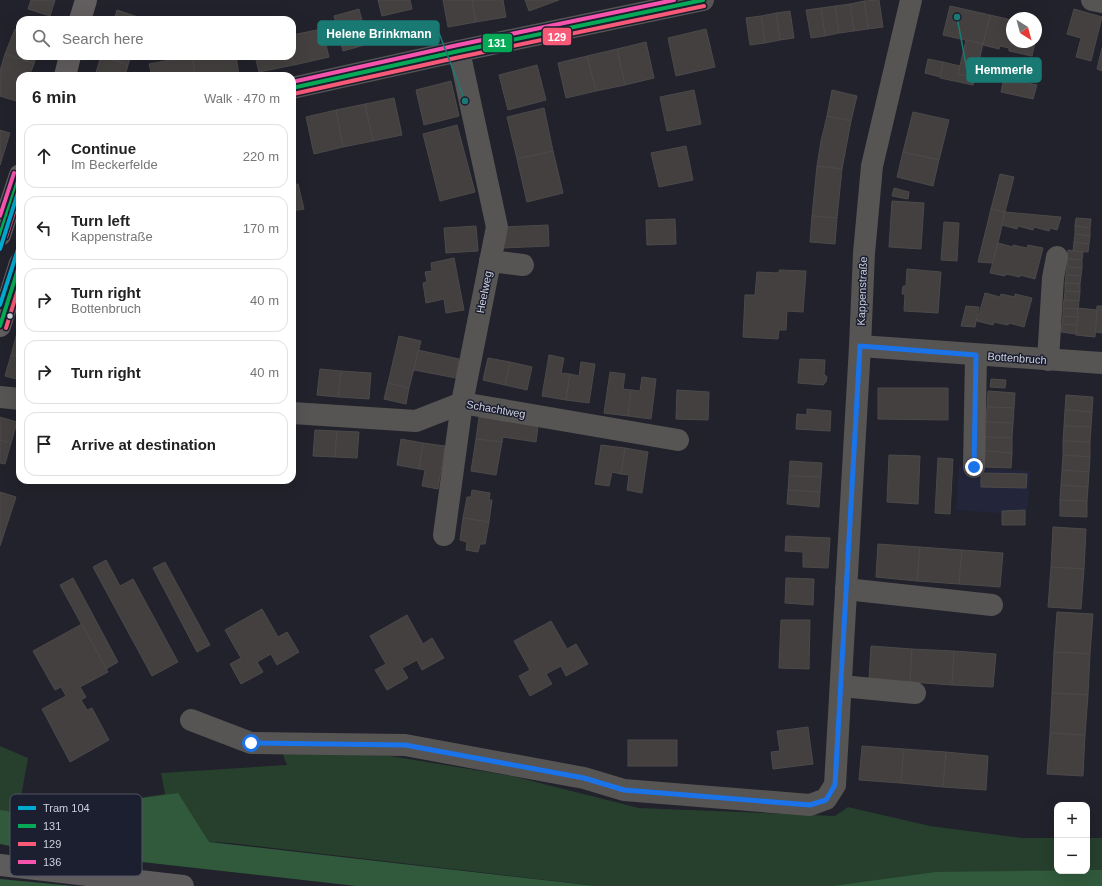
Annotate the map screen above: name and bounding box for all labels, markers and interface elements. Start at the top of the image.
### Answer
north arrow [1006,12,1042,48]
search box [16,16,296,60]
callout: Helene Brinkmann [318,21,439,45]
icon: search [30,27,52,49]
text: Helene Brinkmann [326,27,432,41]
line badge: 129 [542,27,572,46]
text: Search here [62,30,144,47]
text: 129 [548,31,566,43]
line badge: 131 [482,33,513,53]
text: 131 [488,37,506,49]
callout: Hemmerle [967,58,1041,82]
text: Hemmerle [975,63,1033,77]
text: 6 min [32,88,76,107]
text: Walk · 470 m [204,91,280,106]
text: Continue [71,140,136,157]
icon: ahead [33,145,55,167]
text: 220 m [243,149,279,164]
text: Im Beckerfelde [71,157,158,172]
text: Turn left [71,212,130,229]
icon: left [33,217,55,239]
text: 170 m [243,221,279,236]
text: Kappenstraße [71,229,153,244]
street label: Kappenstraße [855,256,869,326]
street label: Heelweg [474,270,494,314]
text: Turn right [71,284,141,301]
icon: right [33,289,55,311]
text: 40 m [250,293,279,308]
text: Bottenbruch [71,301,141,316]
unlabelled marker [5,311,15,321]
street label: Bottenbruch [987,350,1047,366]
icon: right [33,361,55,383]
text: Turn right [71,364,141,381]
text: 40 m [250,365,279,380]
street label: Schachtweg [465,398,527,420]
icon: arrive [33,433,55,455]
text: Arrive at destination [71,436,216,453]
route end [965,458,983,476]
route start [242,734,260,752]
legend [10,794,142,876]
text: Tram 104 [43,802,90,814]
map controls [1054,802,1090,874]
button: + [1054,802,1090,838]
text: 131 [43,820,61,832]
text: 129 [43,838,61,850]
button: − [1054,838,1090,874]
text: 136 [43,856,61,868]

